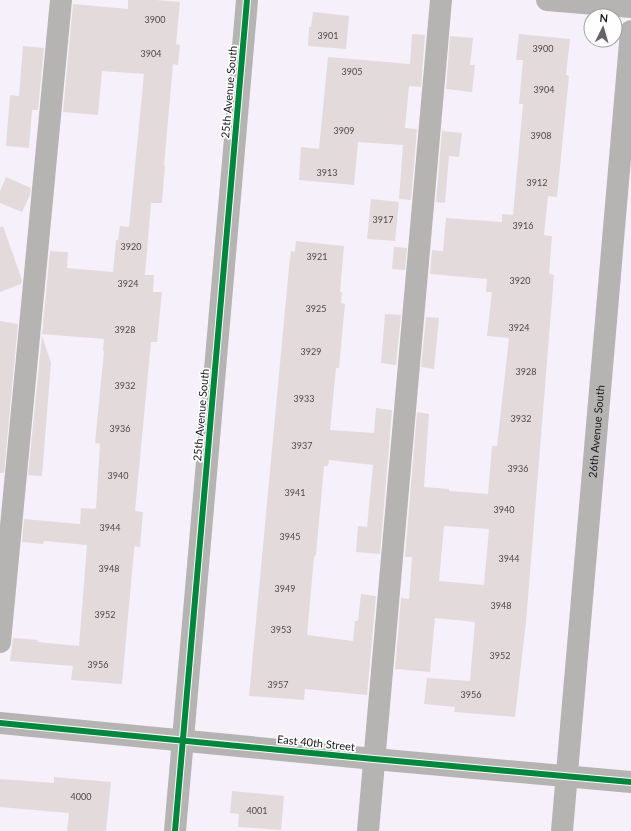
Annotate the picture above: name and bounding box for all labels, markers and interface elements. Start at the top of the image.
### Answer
north arrow [583,8,623,48]
text: N [599,11,609,24]
house number: 3900 [145,14,165,25]
house number: 3901 [318,30,338,41]
house number: 3900 [533,43,553,54]
street label: 25th Avenue South [218,45,239,139]
house number: 3904 [141,48,161,59]
house number: 3905 [342,66,362,77]
house number: 3904 [534,84,554,95]
house number: 3909 [334,125,354,136]
house number: 3908 [531,130,551,141]
house number: 3913 [317,167,337,178]
house number: 3912 [527,177,547,188]
house number: 3917 [373,214,393,225]
house number: 3916 [513,220,533,231]
house number: 3920 [121,241,141,252]
house number: 3921 [307,251,327,262]
house number: 3920 [510,275,530,286]
house number: 3924 [118,278,138,289]
house number: 3925 [306,303,326,314]
house number: 3924 [509,322,529,333]
house number: 3928 [115,324,135,335]
house number: 3929 [301,346,321,357]
house number: 3928 [516,366,536,377]
street label: 25th Avenue South [190,368,211,462]
house number: 3932 [115,380,135,391]
street label: 26th Avenue South [585,385,606,478]
house number: 3933 [294,393,314,404]
house number: 3932 [511,413,531,424]
house number: 3936 [110,423,130,434]
house number: 3937 [292,440,312,451]
house number: 3936 [508,463,528,474]
house number: 3940 [108,470,128,481]
house number: 3941 [285,487,305,498]
house number: 3940 [494,504,514,515]
house number: 3944 [100,522,120,533]
house number: 3945 [280,531,300,542]
house number: 3944 [499,553,519,564]
house number: 3948 [99,563,119,574]
house number: 3949 [275,583,295,594]
house number: 3948 [491,600,511,611]
house number: 3952 [95,609,115,620]
house number: 3953 [271,624,291,635]
house number: 3952 [490,650,510,661]
house number: 3956 [88,659,108,670]
house number: 3957 [268,679,288,690]
house number: 3956 [461,689,481,700]
street label: East 40th Street [277,732,356,753]
house number: 4000 [71,791,91,802]
house number: 4001 [247,805,267,816]

